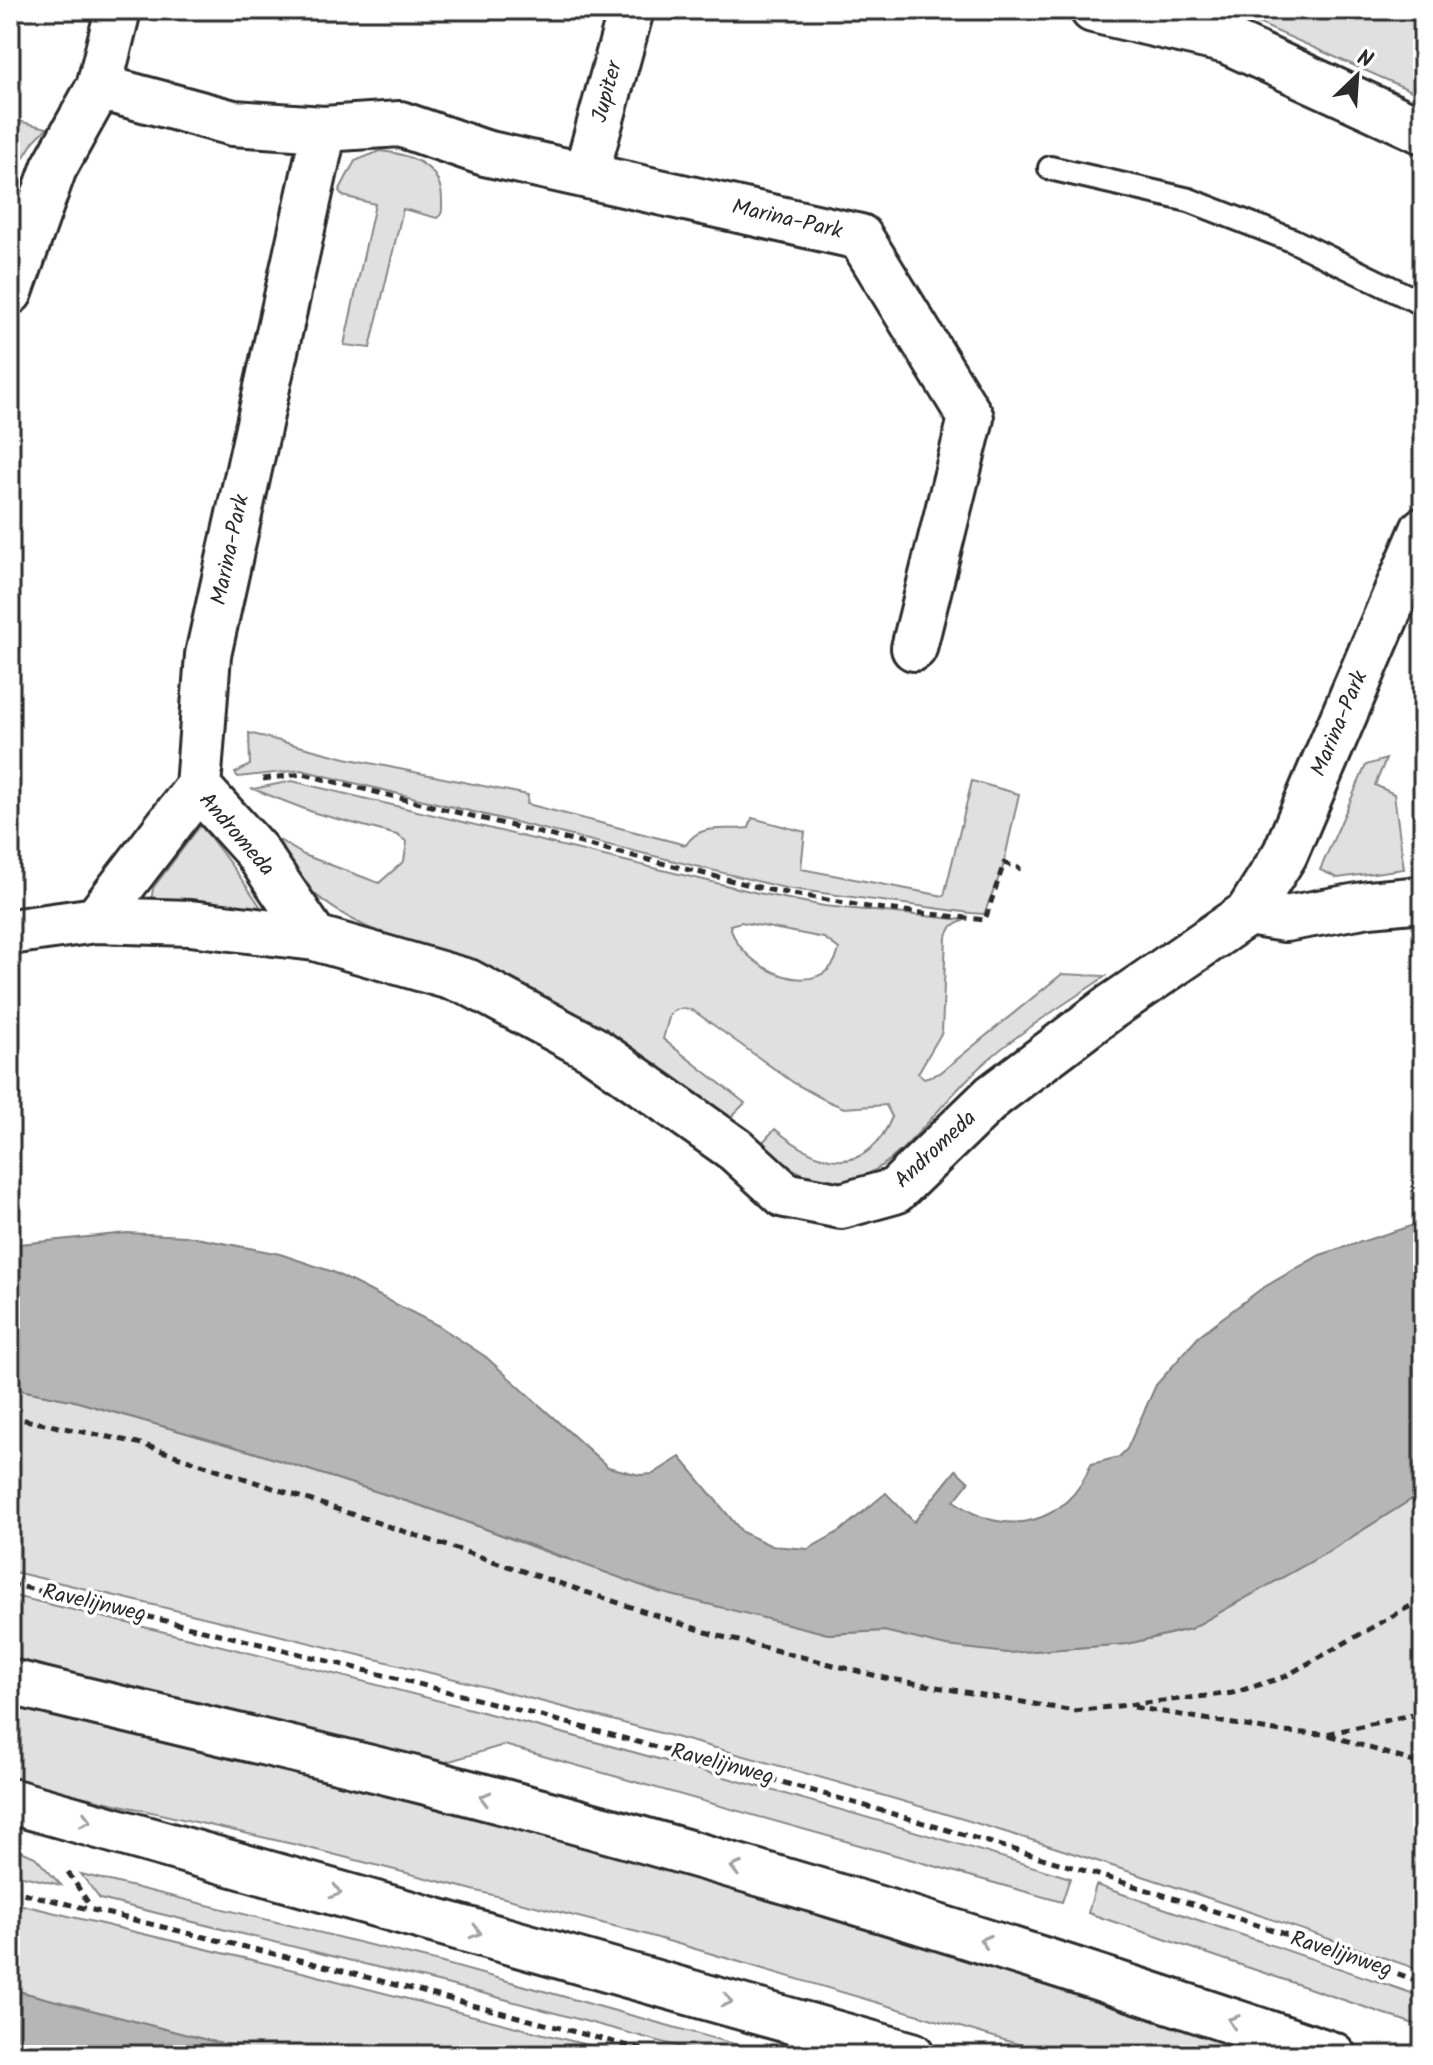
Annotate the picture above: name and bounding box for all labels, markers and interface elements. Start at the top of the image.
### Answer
north arrow [1317,36,1397,116]
text: N [1351,41,1378,79]
street label: Jupiter [583,56,633,127]
street label: Marina-Park [728,190,846,250]
street label: Marina-Park [202,491,260,609]
street label: Marina-Park [1302,665,1378,782]
street label: Andromeda [189,785,283,885]
street label: Andromeda [887,1102,985,1198]
street label: Ravelijnweg [39,1575,149,1633]
street label: Ravelijnweg [667,1734,777,1796]
one-way arrow [479,1791,493,1808]
one-way arrow [78,1811,92,1828]
one-way arrow [729,1861,743,1877]
one-way arrow [328,1883,342,1899]
one-way arrow [469,1922,483,1939]
street label: Ravelijnweg [1285,1922,1397,1988]
one-way arrow [979,1934,993,1950]
one-way arrow [719,1992,733,2009]
one-way arrow [1226,2015,1240,2031]

